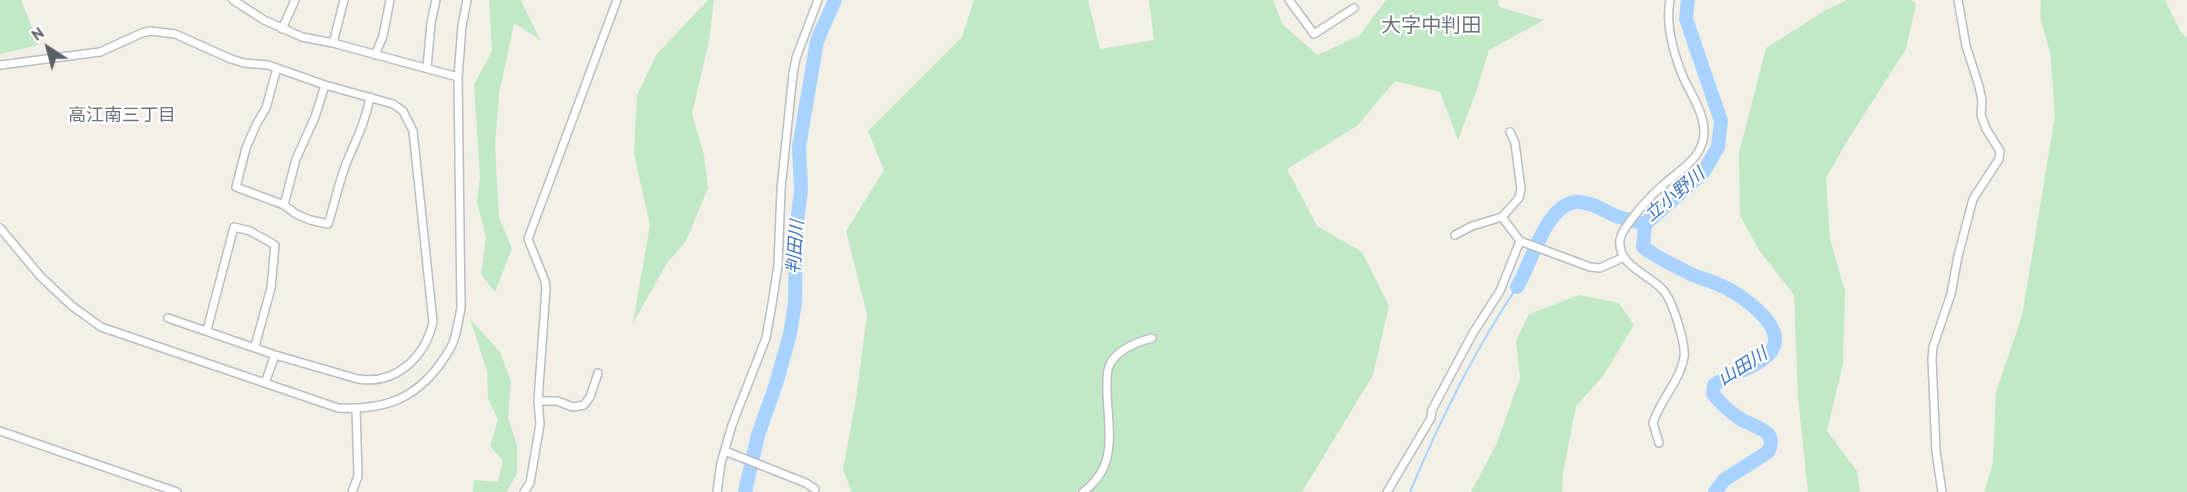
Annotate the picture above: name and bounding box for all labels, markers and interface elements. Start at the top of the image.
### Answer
district label: 大字中判田 [1381,14,1481,38]
north arrow [18,18,78,78]
text: N [27,22,48,45]
district label: 高江南三丁目 [68,105,176,127]
water label: 立小野川 [1640,164,1710,226]
water label: 判田川 [783,219,809,275]
water label: 山田川 [1714,344,1772,390]

